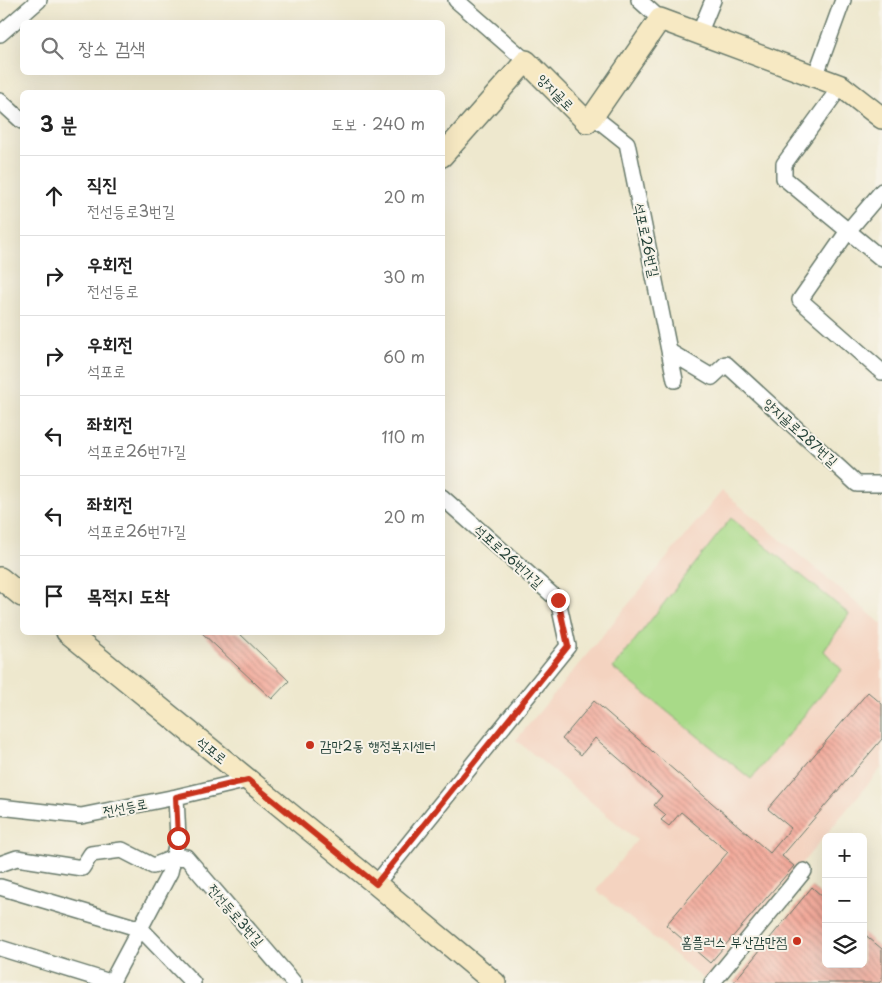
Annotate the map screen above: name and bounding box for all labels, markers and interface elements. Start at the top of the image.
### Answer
search box [20,20,445,75]
text: 장소 검색 [78,33,145,61]
icon: search [38,34,66,62]
street label: 양지골로 [533,69,579,115]
text: 3 분 [40,107,77,139]
text: 도보 · 240 m [331,111,425,135]
text: 직진 [87,169,118,197]
icon: ahead [40,182,68,210]
text: 20 m [384,184,425,208]
text: 전선등로3번길 [87,198,175,222]
street label: 석포로26번길 [629,201,665,280]
text: 우회전 [87,249,133,277]
icon: right [40,262,68,290]
text: 30 m [383,264,425,288]
text: 전선등로 [87,278,139,302]
text: 우회전 [87,329,133,357]
icon: right [40,342,68,370]
text: 60 m [383,344,425,368]
text: 석포로 [87,358,126,382]
street label: 양지골로287번길 [759,393,843,472]
text: 좌회전 [87,409,133,437]
icon: left [40,422,68,450]
text: 110 m [382,424,425,448]
text: 석포로26번가길 [87,438,186,462]
text: 좌회전 [87,489,133,517]
icon: left [40,502,68,530]
text: 20 m [384,504,425,528]
text: 석포로26번가길 [87,518,186,542]
street label: 석포로26번가길 [470,519,549,593]
text: 목적지 도착 [87,581,170,609]
icon: arrive [40,582,68,610]
route end [547,589,570,612]
street label: 석포로 [192,731,232,769]
place label: 감만2동 행정복지센터 [320,735,436,756]
marker: 감만2동 행정복지센터 [304,739,316,751]
street label: 전선등로 [101,792,149,822]
route start [167,827,190,850]
map controls [822,833,867,968]
button: + [822,833,867,878]
button: − [822,878,867,923]
street label: 전선등로3번길 [203,879,270,951]
button: layers [822,923,867,968]
place label: 홈플러스 부산감만점 [681,931,787,952]
marker: 홈플러스 부산감만점 [791,935,803,947]

